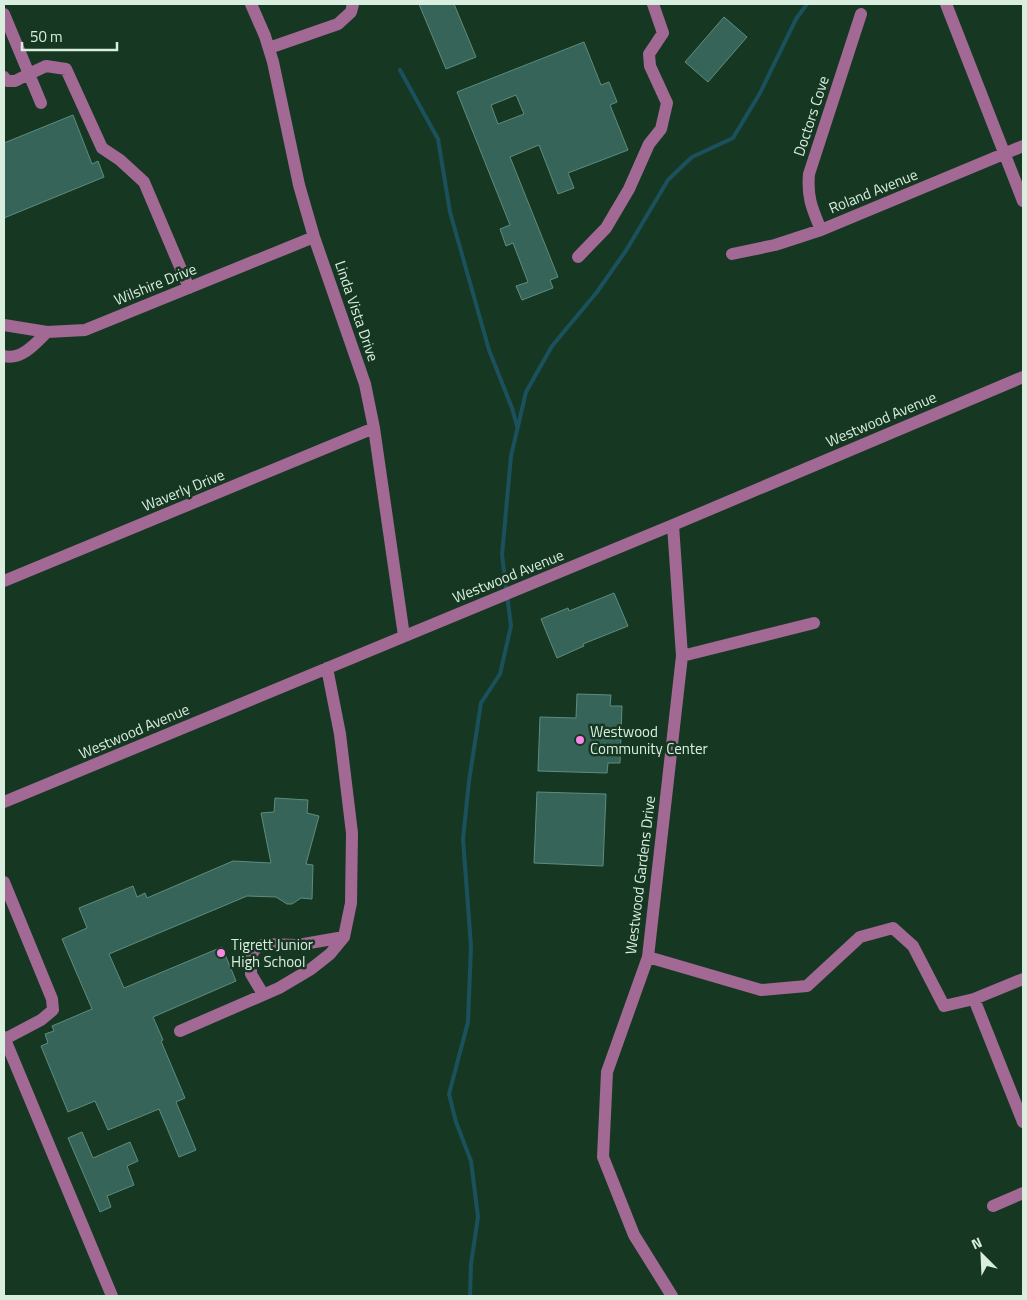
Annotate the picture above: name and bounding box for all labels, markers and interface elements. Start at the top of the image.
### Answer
scale bar [22,20,118,52]
text: 50 m [30,25,63,48]
street label: Doctors Cove [787,73,835,159]
street label: Roland Avenue [825,163,921,219]
street label: Wilshire Drive [110,257,200,311]
street label: Linda Vista Drive [329,258,385,364]
street label: Westwood Avenue [822,385,940,453]
street label: Waverly Drive [138,463,228,517]
street label: Westwood Avenue [449,543,567,609]
street label: Westwood Avenue [75,697,193,765]
place label: Westwood Community Center [590,720,708,760]
marker: Westwood Community Center [574,734,586,746]
street label: Westwood Gardens Drive [619,794,661,956]
place label: Tigrett Junior High School [231,933,313,973]
marker: Tigrett Junior High School [215,947,227,959]
north arrow [957,1230,1007,1280]
text: N [968,1231,985,1254]

